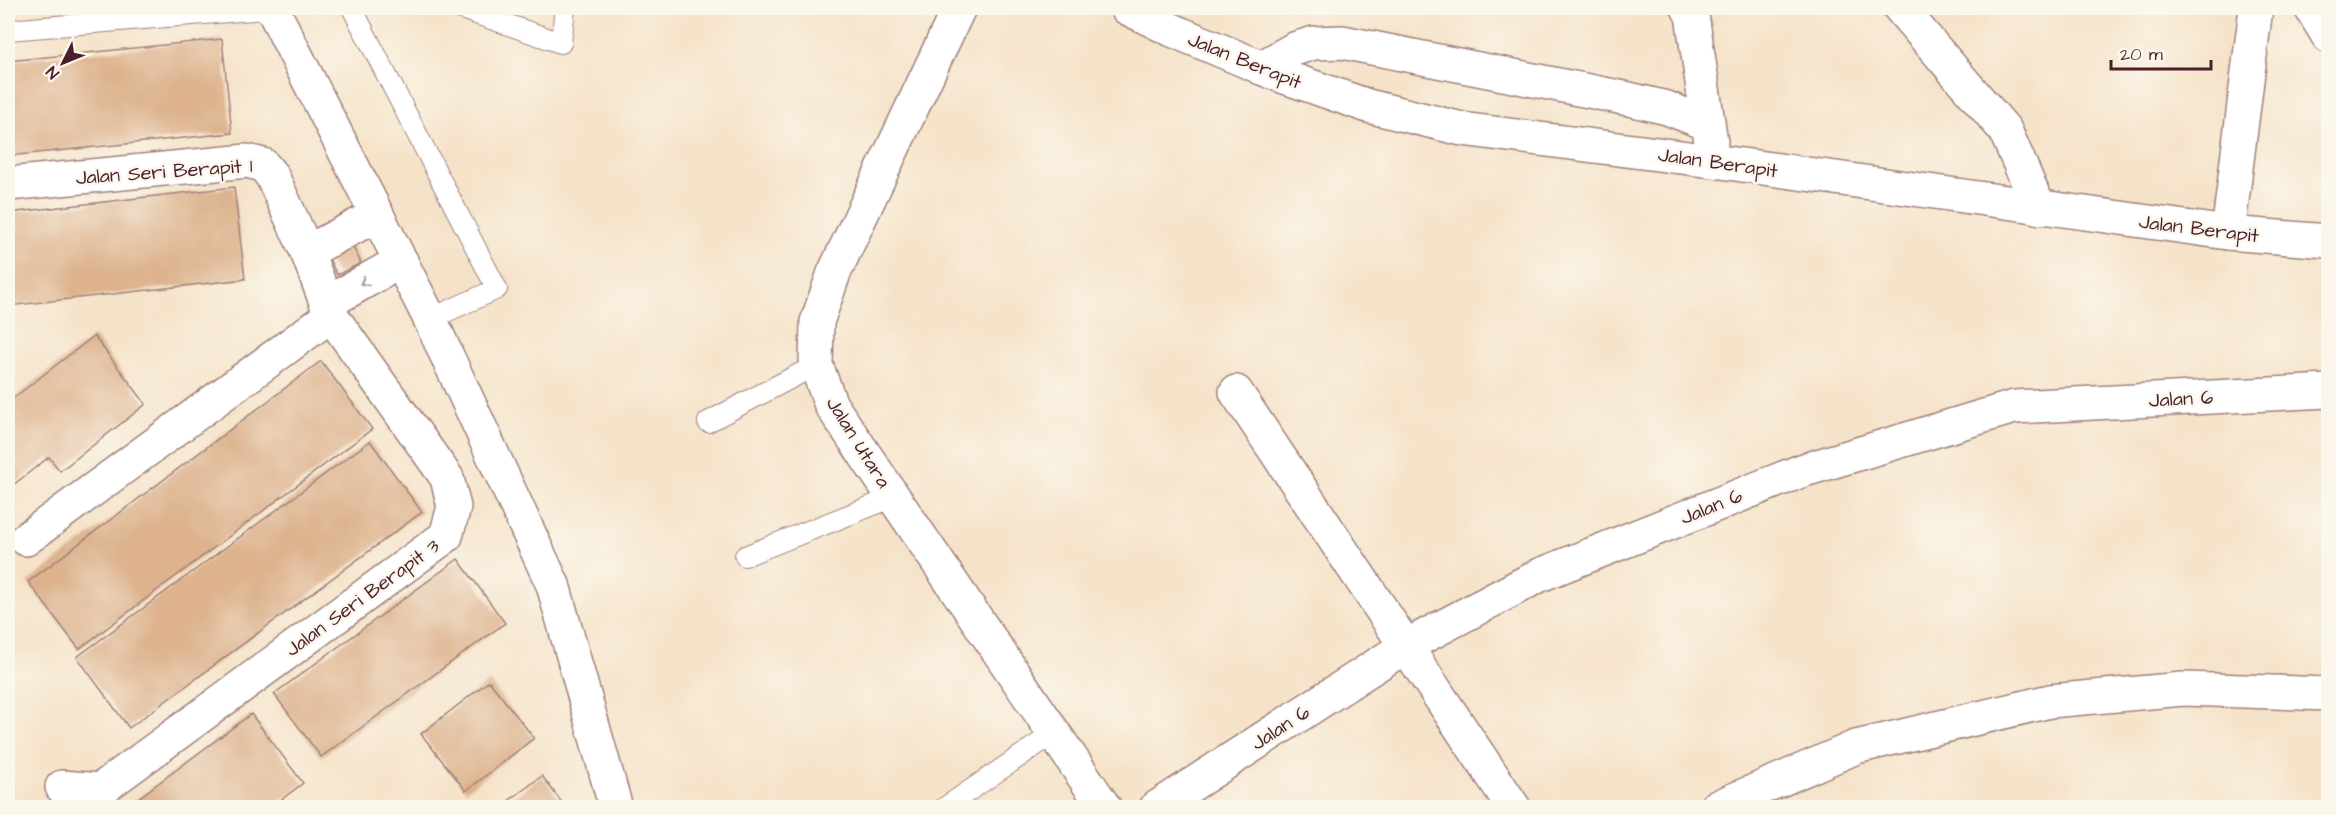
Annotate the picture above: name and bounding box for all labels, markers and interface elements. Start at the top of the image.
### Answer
street label: Jalan Berapit [1183,25,1306,96]
north arrow [33,33,93,93]
scale bar [2111,33,2212,71]
text: 20 m [2120,42,2163,67]
text: N [41,61,64,84]
street label: Jalan Berapit [1656,141,1780,185]
street label: Jalan Seri Berapit 1 [75,152,254,192]
street label: Jalan Berapit [2137,208,2260,250]
one-way arrow [360,275,370,286]
street label: Jalan 6 [2148,383,2215,415]
street label: Jalan Utara [819,392,897,494]
street label: Jalan 6 [1676,482,1747,532]
street label: Jalan Seri Berapit 3 [280,532,445,663]
street label: Jalan 6 [1246,698,1316,757]

